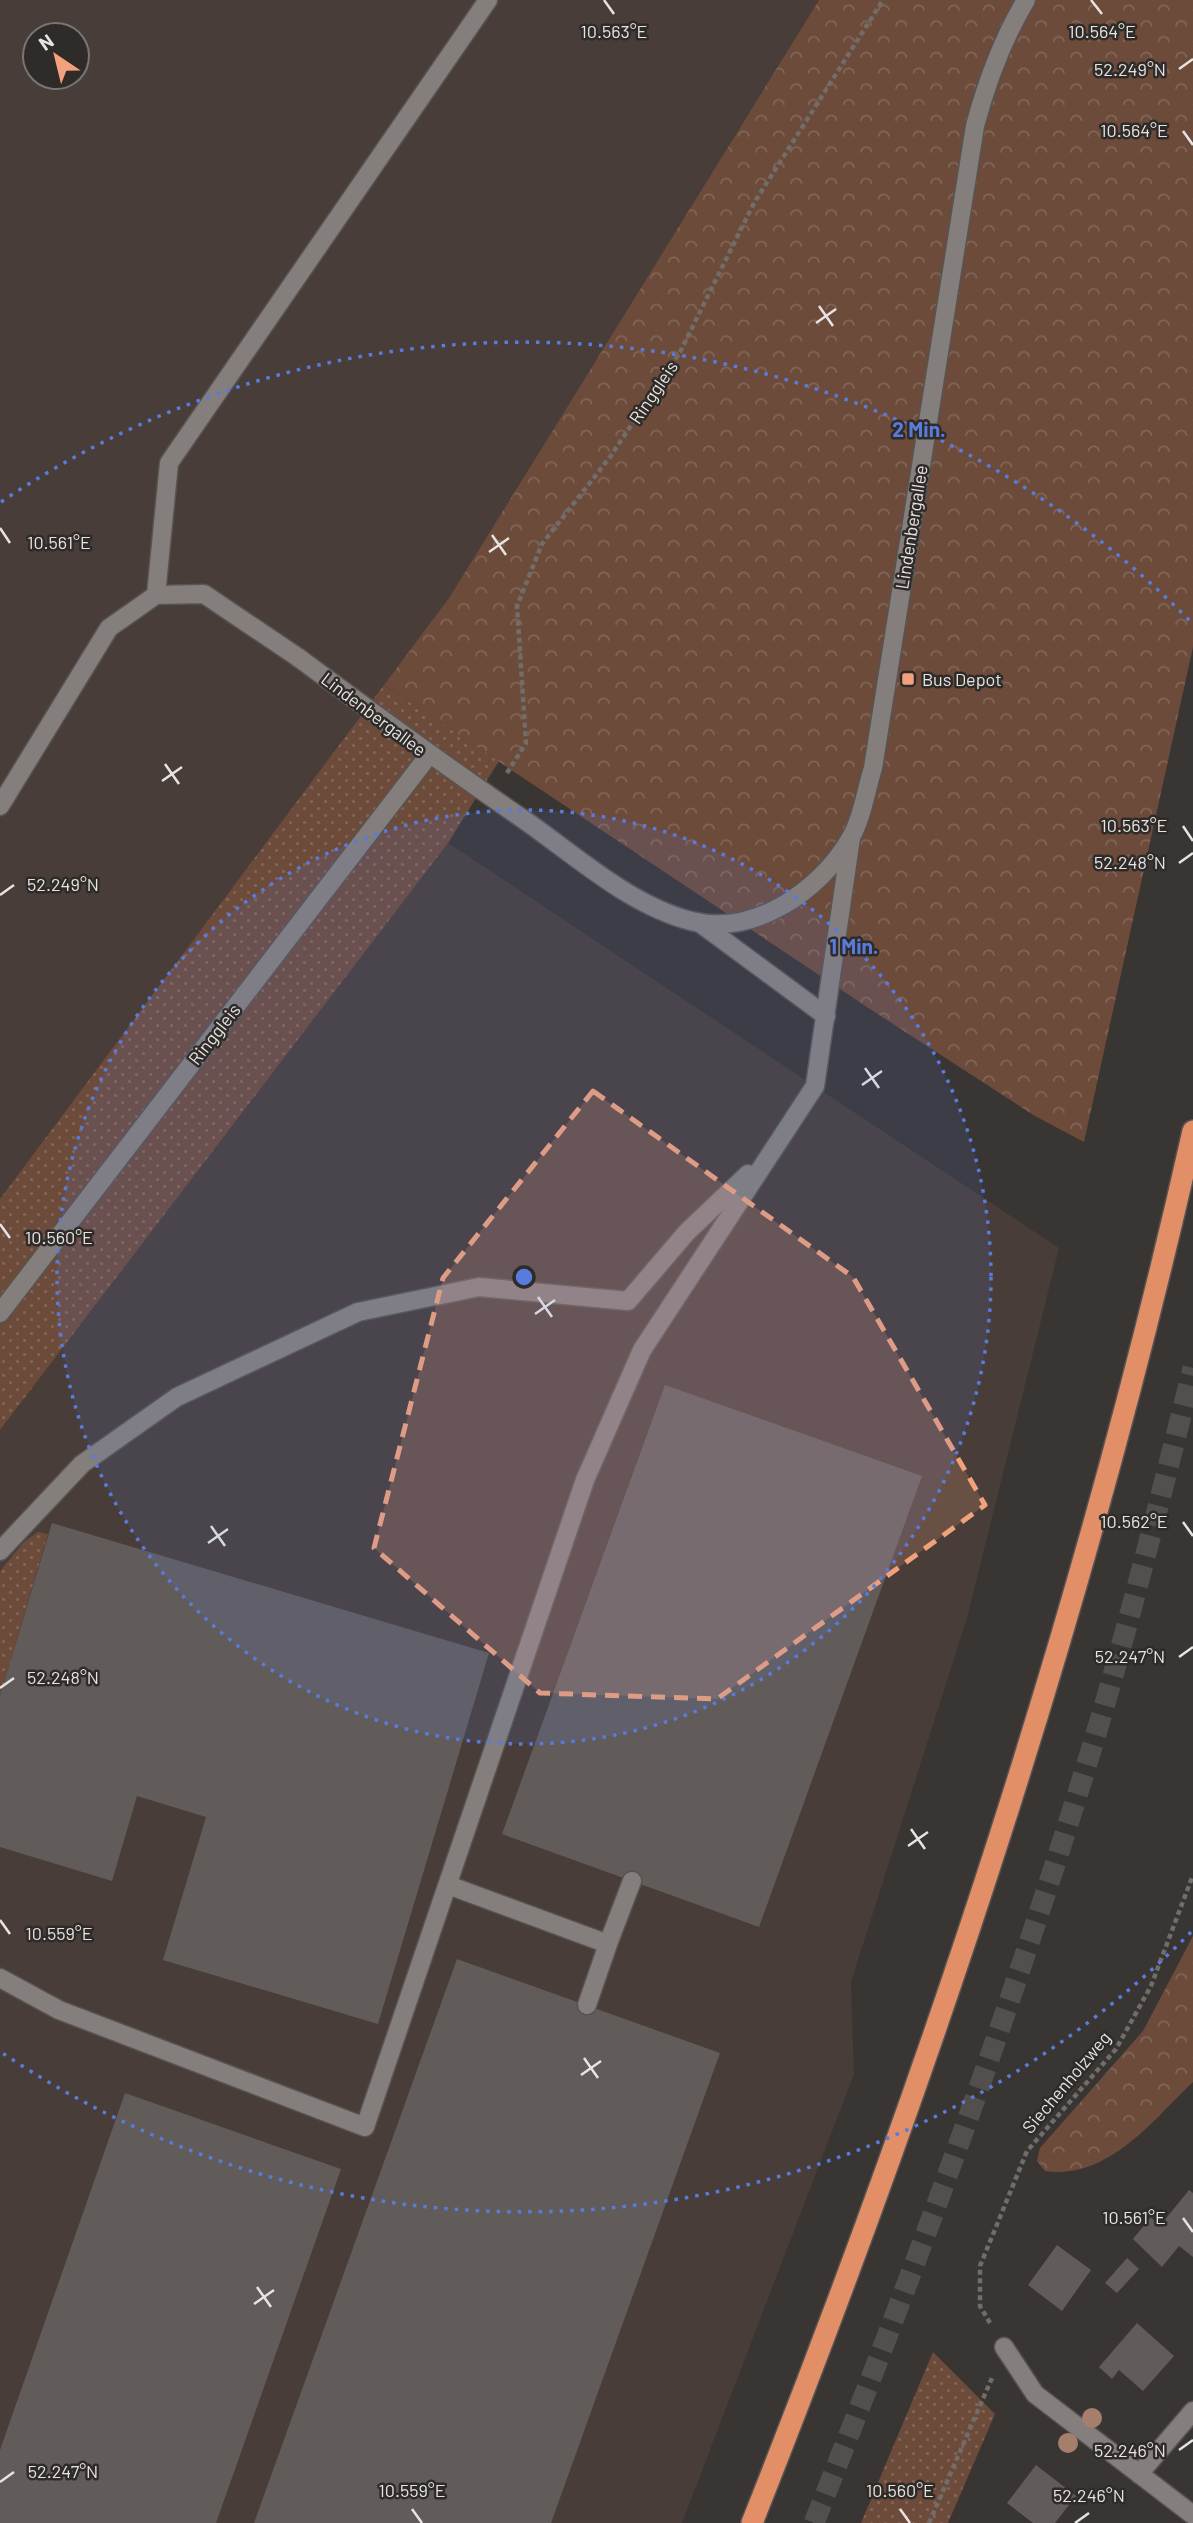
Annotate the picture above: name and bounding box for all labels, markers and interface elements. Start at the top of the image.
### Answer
text: 10.563°E [580,20,648,42]
text: 10.564°E [1068,20,1136,42]
north arrow [21,21,91,91]
text: N [34,29,58,55]
text: 52.249°N [1094,58,1166,80]
text: 10.564°E [1100,119,1168,141]
street label: Ringgleis [624,356,682,428]
text: 2 Min. [892,416,946,441]
street label: Lindenbergallee [890,463,932,591]
text: 10.561°E [27,531,91,553]
street label: Lindenbergallee [317,667,431,761]
place label: Bus Depot [922,668,1002,690]
marker: Bus Depot [900,671,916,687]
text: 10.563°E [1100,814,1168,836]
text: 52.248°N [1094,851,1166,873]
text: 52.249°N [27,873,99,895]
text: 1 Min. [830,933,879,958]
street label: Ringgleis [183,999,245,1069]
text: 10.560°E [25,1226,93,1248]
centre of rings [512,1265,536,1289]
text: 10.562°E [1100,1510,1168,1532]
text: 52.247°N [1095,1645,1165,1667]
text: 52.248°N [27,1666,99,1688]
text: 10.559°E [25,1922,93,1944]
street label: Siechenholzweg [1017,2027,1115,2137]
text: 10.561°E [1102,2206,1166,2228]
text: 52.246°N [1094,2439,1166,2461]
text: 52.247°N [28,2460,98,2482]
text: 10.559°E [378,2479,446,2501]
text: 10.560°E [866,2479,934,2501]
text: 52.246°N [1053,2484,1125,2506]

